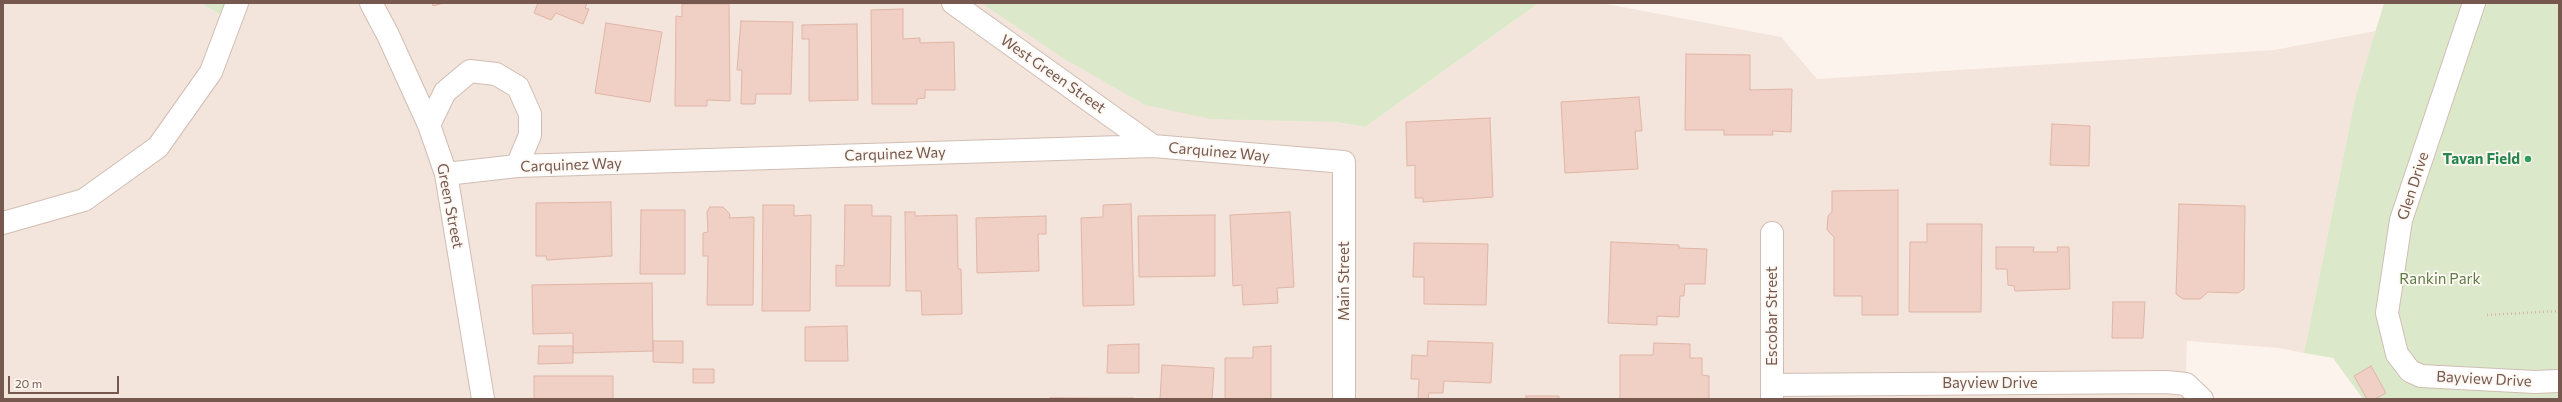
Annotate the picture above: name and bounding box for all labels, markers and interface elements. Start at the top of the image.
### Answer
street label: West Green Street [997,31,1109,117]
street label: Carquinez Way [1168,139,1270,165]
street label: Carquinez Way [844,143,946,165]
street label: Glen Drive [2394,150,2432,222]
place label: Tavan Field [2443,150,2520,168]
street label: Carquinez Way [520,154,622,176]
marker: Tavan Field [2523,154,2533,164]
street label: Green Street [433,162,467,250]
street label: Main Street [1335,241,1353,321]
street label: Escobar Street [1763,266,1781,366]
park label: Rankin Park [2399,270,2481,288]
scale bar [10,368,121,394]
street label: Bayview Drive [2436,368,2532,390]
street label: Bayview Drive [1942,374,2038,392]
text: 20 m [15,376,42,390]

